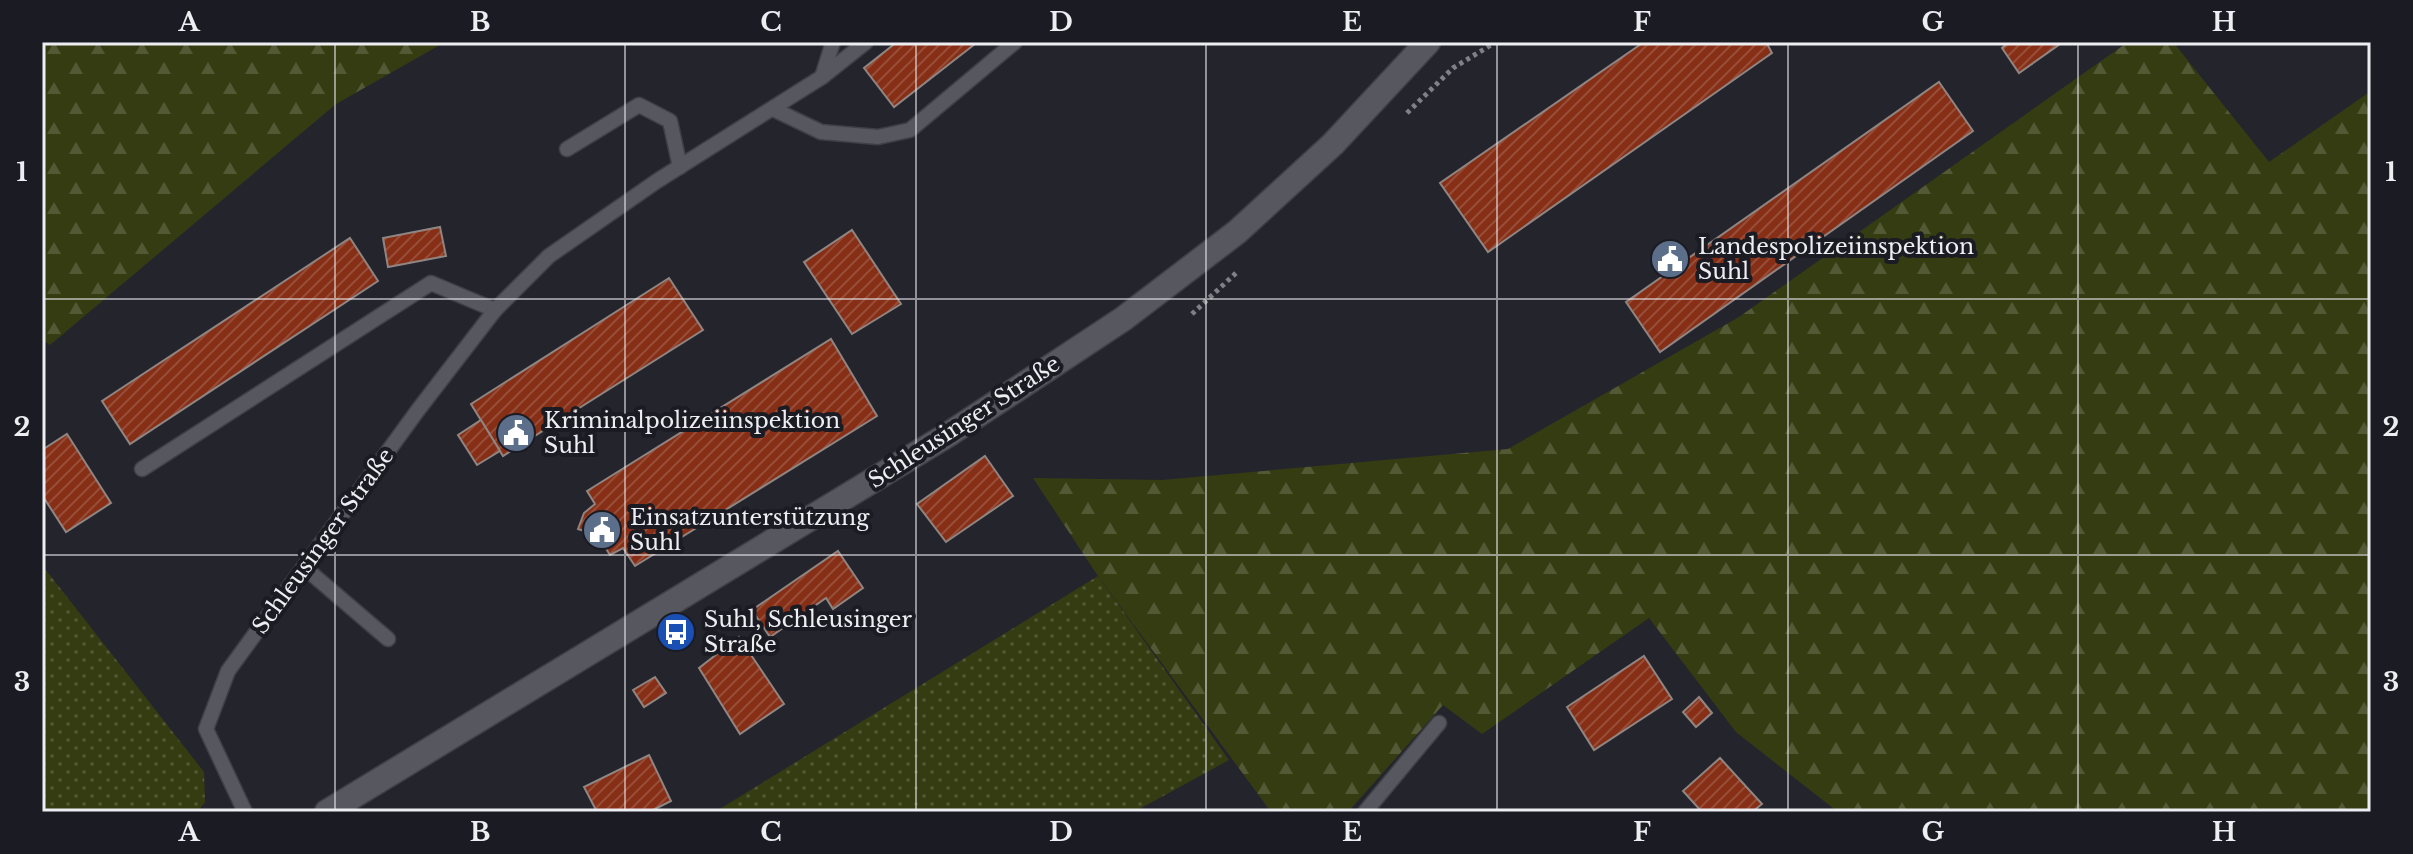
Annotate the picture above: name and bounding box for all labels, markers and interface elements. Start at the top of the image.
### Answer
text: A [177,6,200,38]
text: B [470,6,490,38]
text: C [760,6,782,38]
text: D [1049,6,1073,38]
text: E [1342,6,1362,38]
text: F [1633,6,1651,38]
text: G [1922,6,1945,38]
text: H [2212,6,2236,38]
text: 1 [16,156,28,188]
text: 1 [2385,156,2397,188]
place label: Landespolizeiinspektion Suhl [1698,233,1974,285]
public building icon: Landespolizeiinspektion Suhl [1649,238,1691,280]
street label: Schleusinger Straße [863,350,1065,494]
place label: Kriminalpolizeiinspektion Suhl [544,407,840,459]
text: 2 [14,411,30,443]
text: 2 [2383,411,2399,443]
public building icon: Kriminalpolizeiinspektion Suhl [495,412,537,454]
street label: Schleusinger Straße [247,443,399,639]
place label: Einsatzunterstützung Suhl [630,504,870,556]
public building icon: Einsatzunterstützung Suhl [581,509,623,551]
place label: Suhl, Schleusinger Straße [704,606,912,658]
bus stop icon: Suhl, Schleusinger Straße [655,611,697,653]
text: 3 [14,666,30,698]
text: 3 [2383,666,2399,698]
text: A [177,816,200,848]
text: B [470,816,490,848]
text: C [760,816,782,848]
text: D [1049,816,1073,848]
text: E [1342,816,1362,848]
text: F [1633,816,1651,848]
text: G [1922,816,1945,848]
text: H [2212,816,2236,848]

